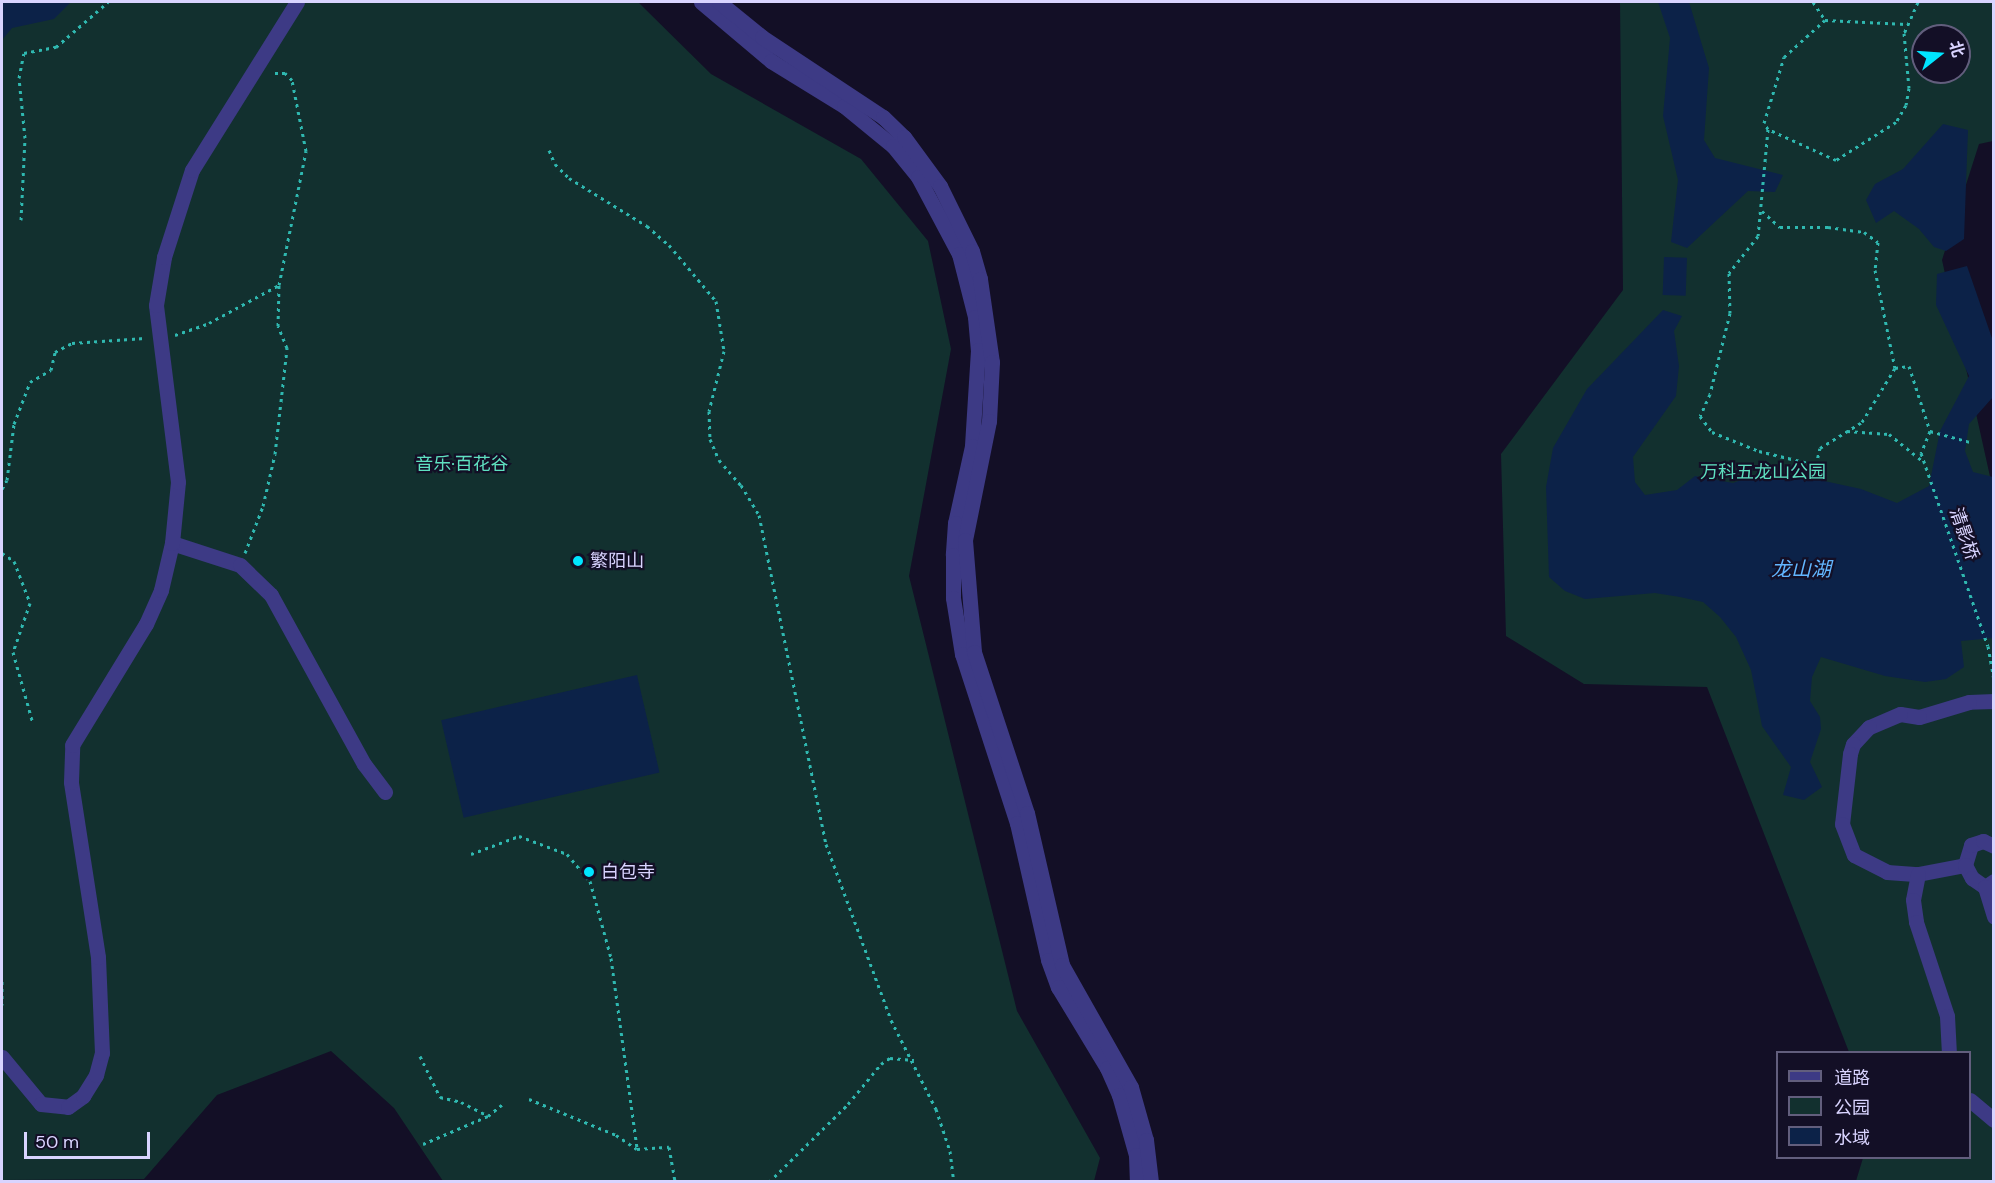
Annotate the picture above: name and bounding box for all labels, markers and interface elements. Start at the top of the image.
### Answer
north arrow [1911,24,1971,84]
text: 北 [1944,38,1969,60]
park label: 音乐·百花谷 [415,453,509,475]
park label: 万科五龙山公园 [1700,461,1826,483]
street label: 清影桥 [1945,505,1983,563]
place label: 繁阳山 [590,550,644,572]
marker: 繁阳山 [571,554,585,568]
water label: 龙山湖 [1771,557,1831,581]
place label: 白包寺 [601,861,655,883]
marker: 白包寺 [582,865,596,879]
legend [1776,1051,1971,1159]
text: 道路 [1834,1066,1870,1090]
text: 公园 [1834,1096,1870,1120]
scale bar [27,1120,153,1158]
text: 水域 [1834,1126,1870,1150]
text: 50 m [35,1130,79,1154]

